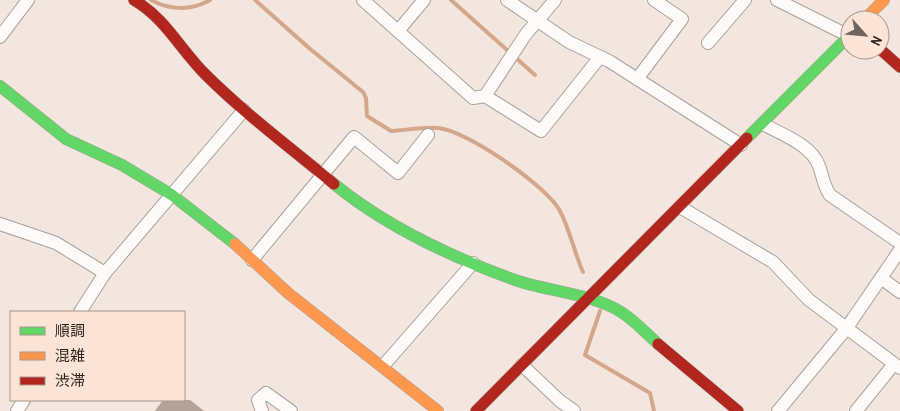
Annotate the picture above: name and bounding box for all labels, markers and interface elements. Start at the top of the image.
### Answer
north arrow [840,10,890,60]
text: N [867,33,886,49]
legend [10,311,185,401]
text: 順調 [55,320,85,341]
text: 混雑 [55,345,85,366]
text: 渋滞 [55,370,85,391]

